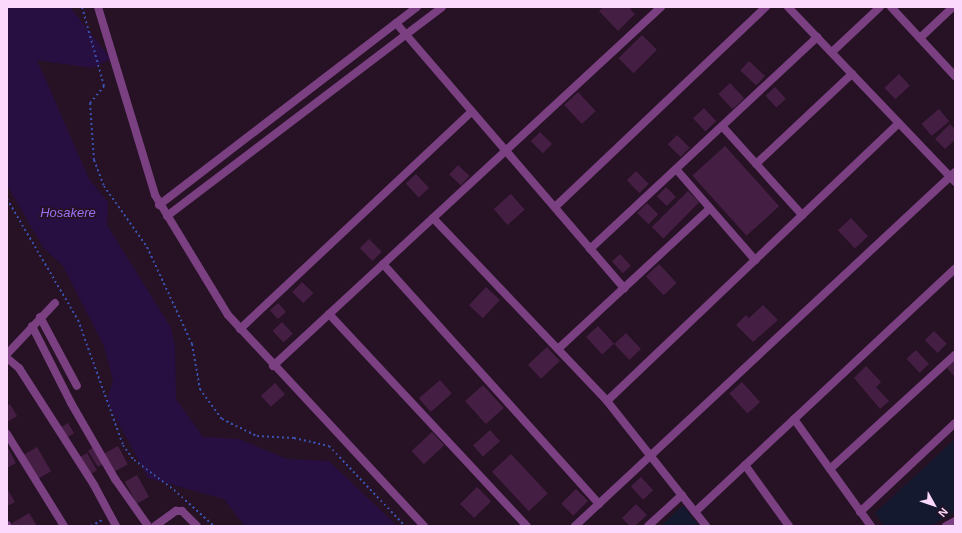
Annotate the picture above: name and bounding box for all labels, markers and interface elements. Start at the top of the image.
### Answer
water label: Hosakere [40,205,96,221]
north arrow [914,485,954,525]
text: N [936,506,950,520]

